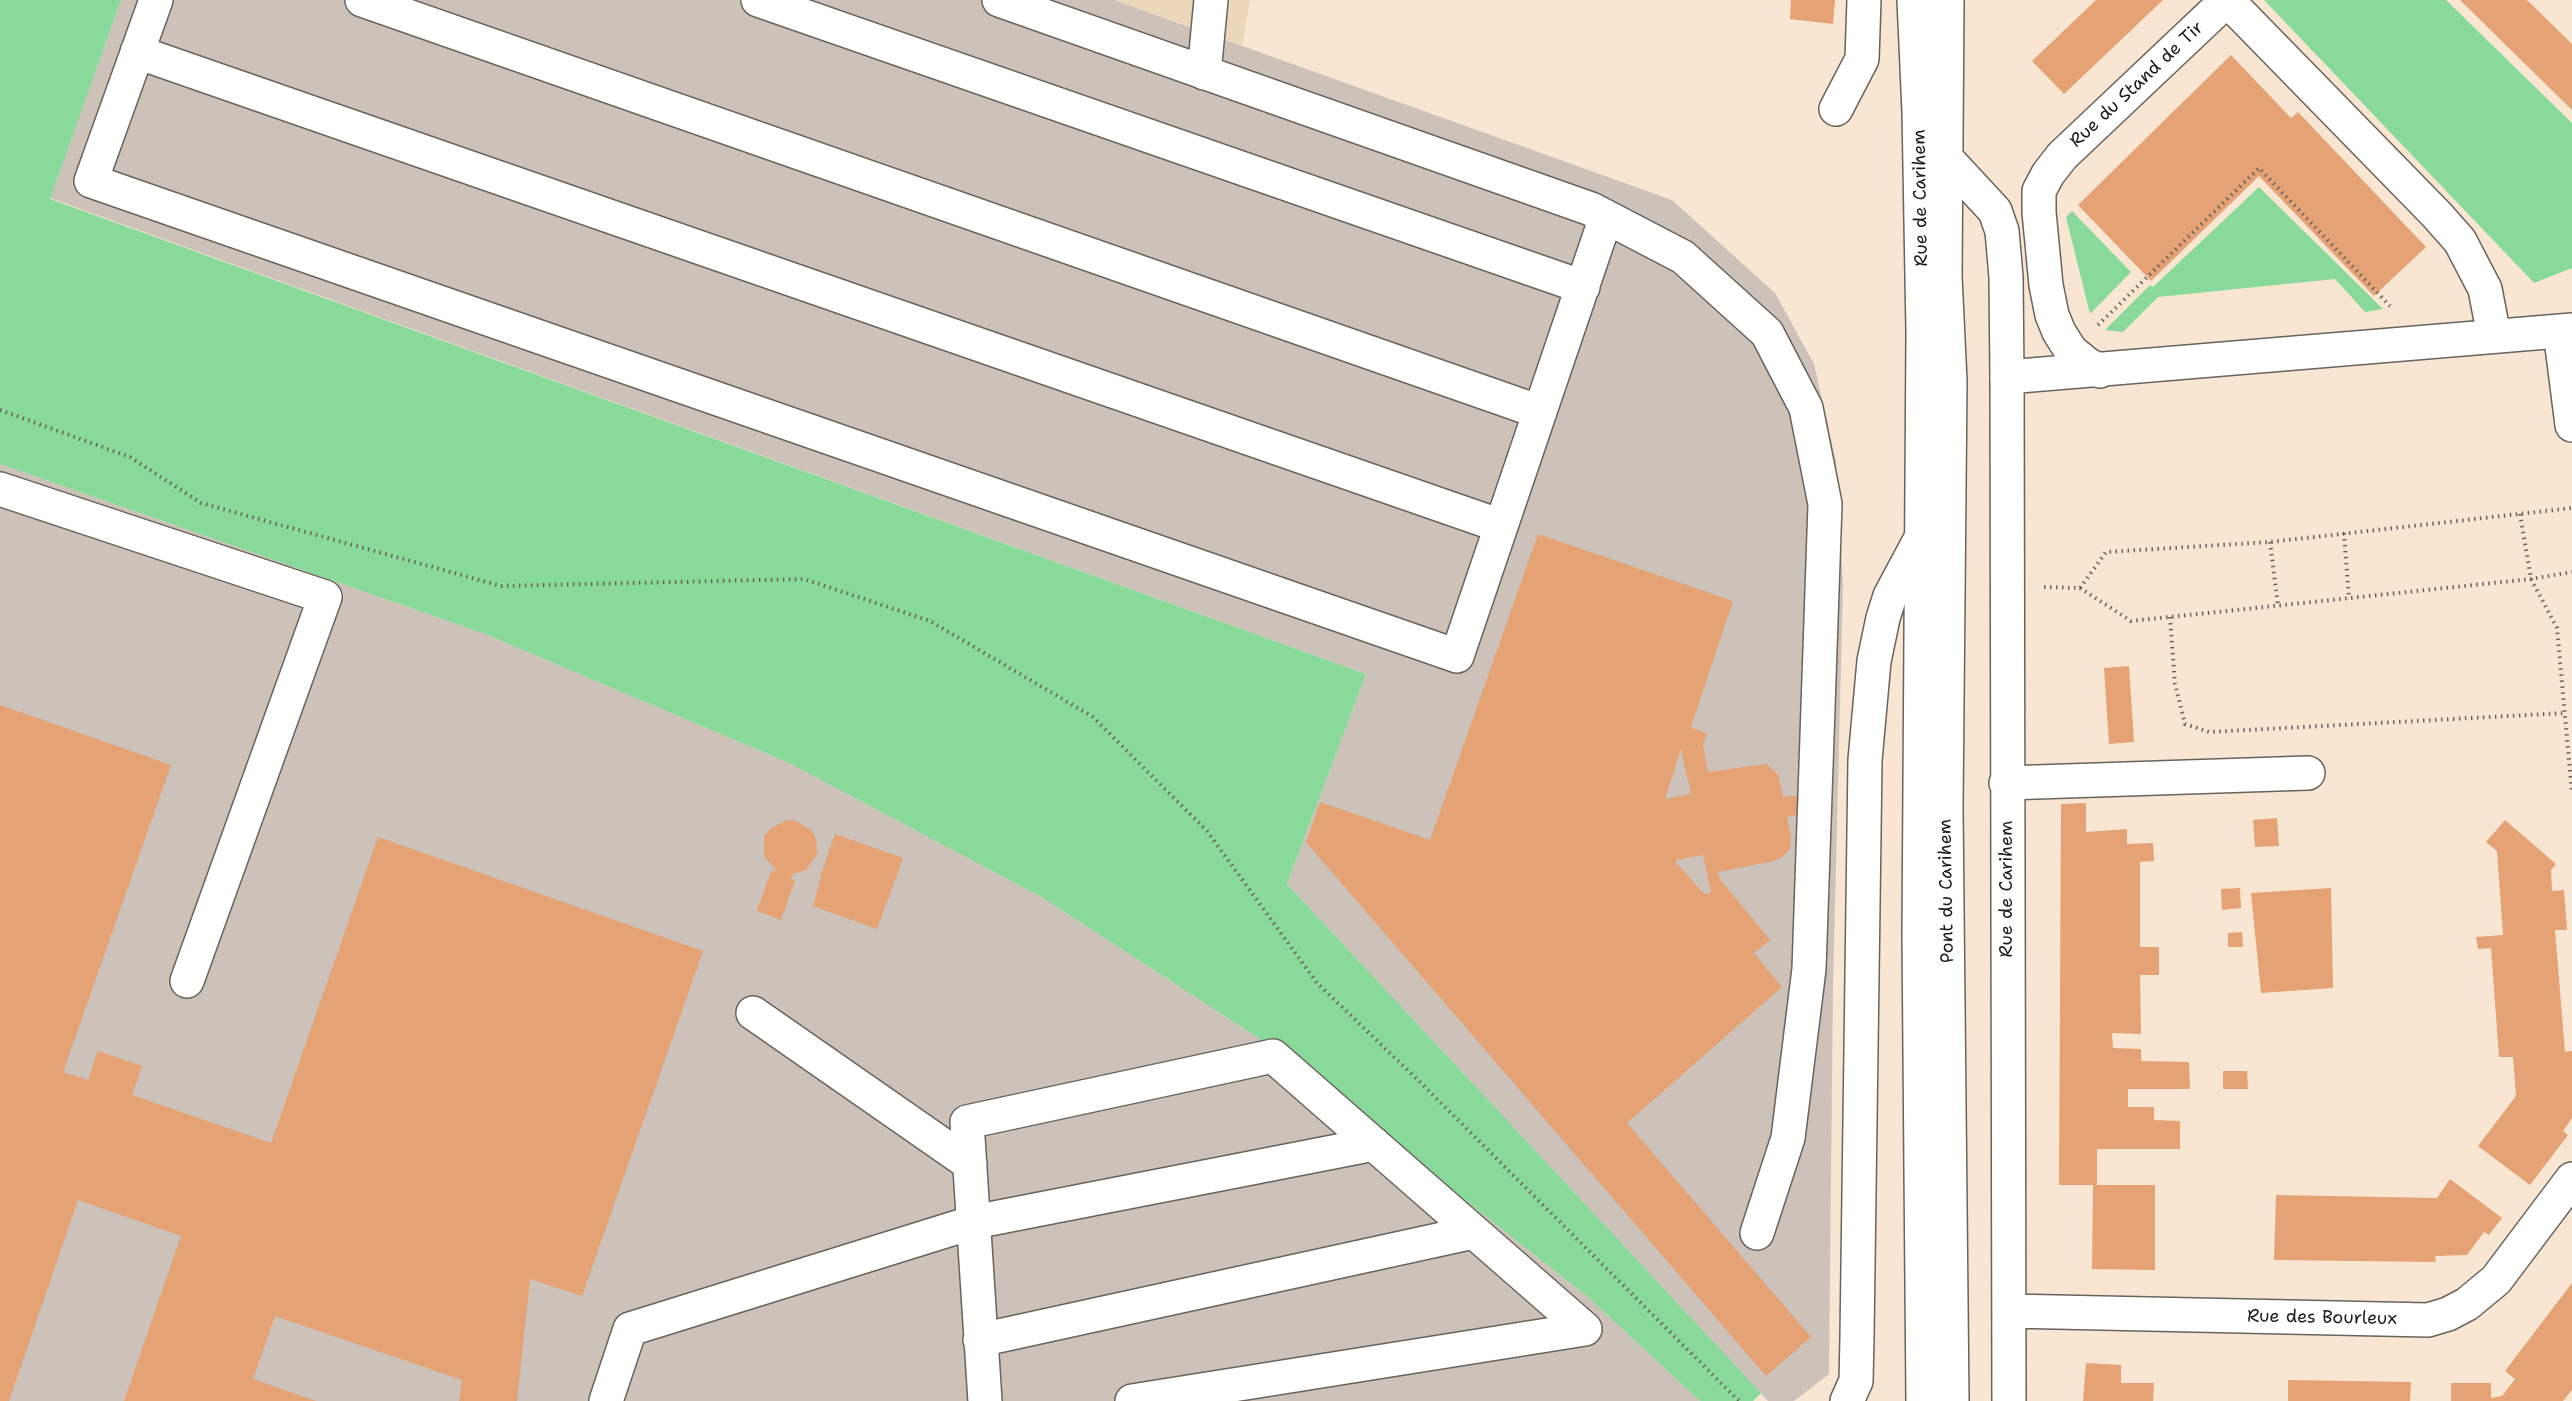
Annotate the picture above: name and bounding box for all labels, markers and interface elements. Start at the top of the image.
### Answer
street label: Rue du Stand de Tir [2066,17,2208,153]
street label: Rue de Carihem [1909,129,1933,267]
street label: Pont du Carihem [1935,819,1959,963]
street label: Rue de Carihem [1996,820,2018,958]
street label: Rue des Bourleux [2247,1306,2397,1330]

